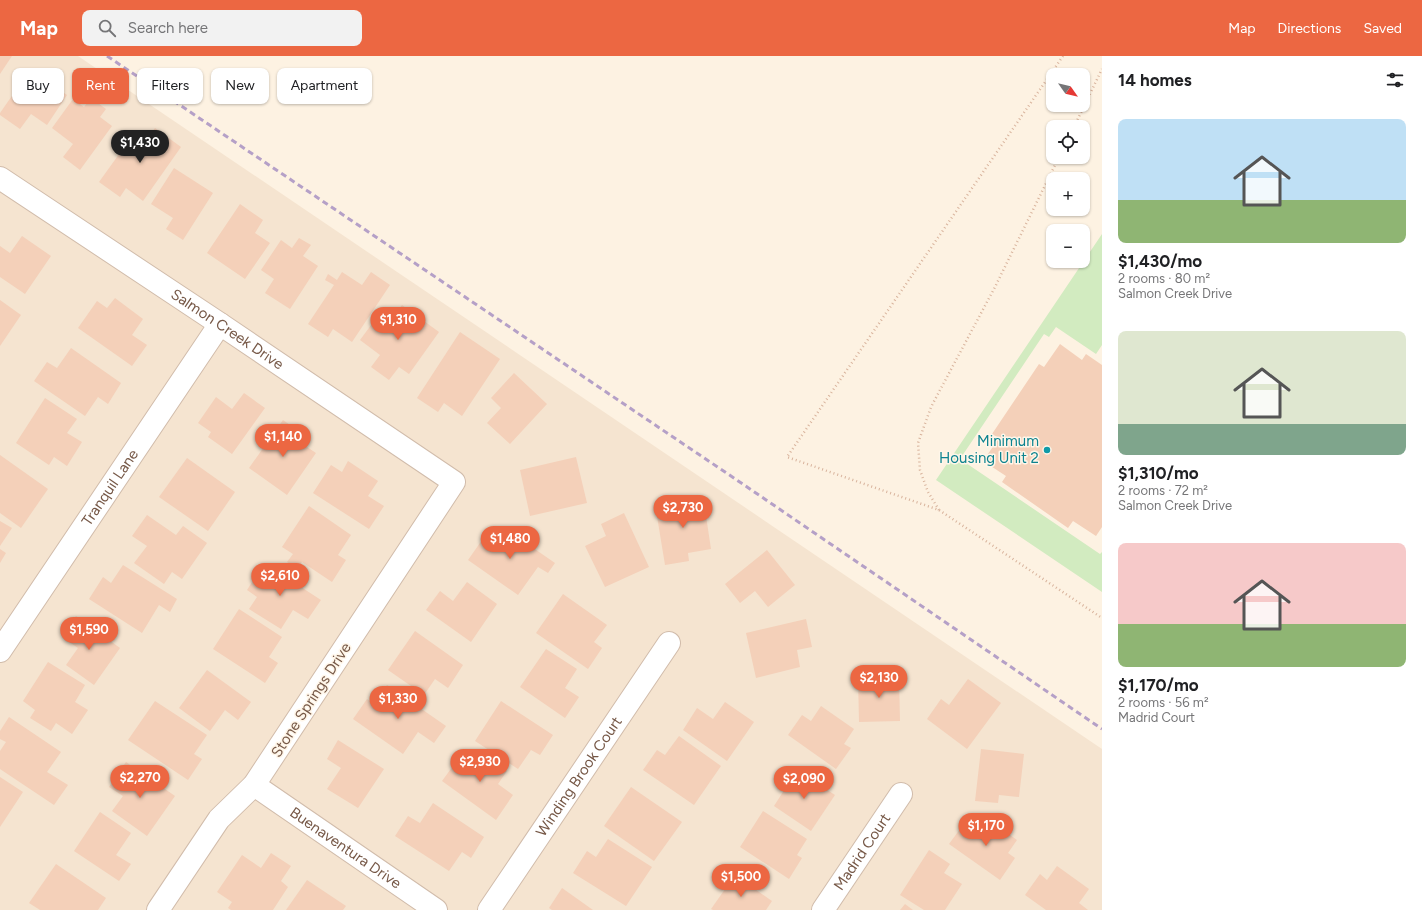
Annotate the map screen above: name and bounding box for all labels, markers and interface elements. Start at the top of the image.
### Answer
search box [82,10,362,46]
text: Map [20,17,58,40]
icon: search [96,17,118,39]
text: Search here [128,19,208,37]
text: Map [1228,20,1256,37]
text: Directions [1278,20,1341,37]
text: Saved [1363,20,1402,37]
chip: Buy [12,68,64,104]
chip: Rent [72,68,129,104]
chip: Filters [137,68,203,104]
chip: New [211,68,269,104]
chip: Apartment [277,68,372,104]
north arrow [1046,68,1090,112]
map controls [1046,68,1090,268]
icon: filters [1384,69,1406,91]
text: 14 homes [1118,70,1192,90]
button: locate [1046,120,1090,164]
pin: $1,430 [107,130,173,164]
text: $1,430 [120,135,160,150]
icon: home [1226,145,1298,217]
button: + [1046,172,1090,216]
button: − [1046,224,1090,268]
text: $1,430/mo [1118,251,1202,271]
text: 2 rooms · 80 m² [1118,271,1210,286]
street label: Salmon Creek Drive [168,285,287,373]
text: Salmon Creek Drive [1118,286,1232,301]
pin: $1,310 [365,307,431,341]
text: $1,310 [379,312,417,327]
icon: home [1226,357,1298,429]
pin: $1,140 [250,424,316,458]
text: $1,140 [264,429,302,444]
place label: Minimum Housing Unit 2 [939,432,1039,467]
marker: Minimum Housing Unit 2 [1042,445,1052,455]
street label: Tranquil Lane [78,446,142,529]
text: $1,310/mo [1118,463,1199,483]
text: 2 rooms · 72 m² [1118,483,1208,498]
pin: $2,730 [650,495,716,529]
text: Salmon Creek Drive [1118,498,1232,513]
text: $2,730 [663,500,703,515]
pin: $1,480 [477,526,543,560]
text: $1,480 [490,531,530,546]
pin: $2,610 [247,563,313,597]
text: $2,610 [260,568,300,583]
icon: home [1226,569,1298,641]
pin: $1,590 [56,617,122,651]
text: $1,590 [69,622,109,637]
street label: Stone Springs Drive [267,639,355,761]
pin: $2,130 [846,665,912,699]
text: $2,130 [859,670,899,685]
text: $1,170/mo [1118,675,1199,695]
pin: $1,330 [365,686,431,720]
text: $1,330 [379,691,417,706]
text: 2 rooms · 56 m² [1118,695,1209,710]
text: Madrid Court [1118,710,1195,725]
street label: Winding Brook Court [532,713,626,840]
pin: $2,930 [447,749,513,783]
text: $2,930 [459,754,501,769]
pin: $2,270 [107,765,173,799]
pin: $2,090 [771,766,837,800]
text: $2,270 [119,770,161,785]
text: $2,090 [783,771,825,786]
street label: Buenaventura Drive [286,803,405,892]
street label: Madrid Court [830,810,895,894]
pin: $1,170 [953,813,1019,847]
text: $1,170 [967,818,1005,833]
pin: $1,500 [708,864,774,898]
text: $1,500 [721,869,761,884]

